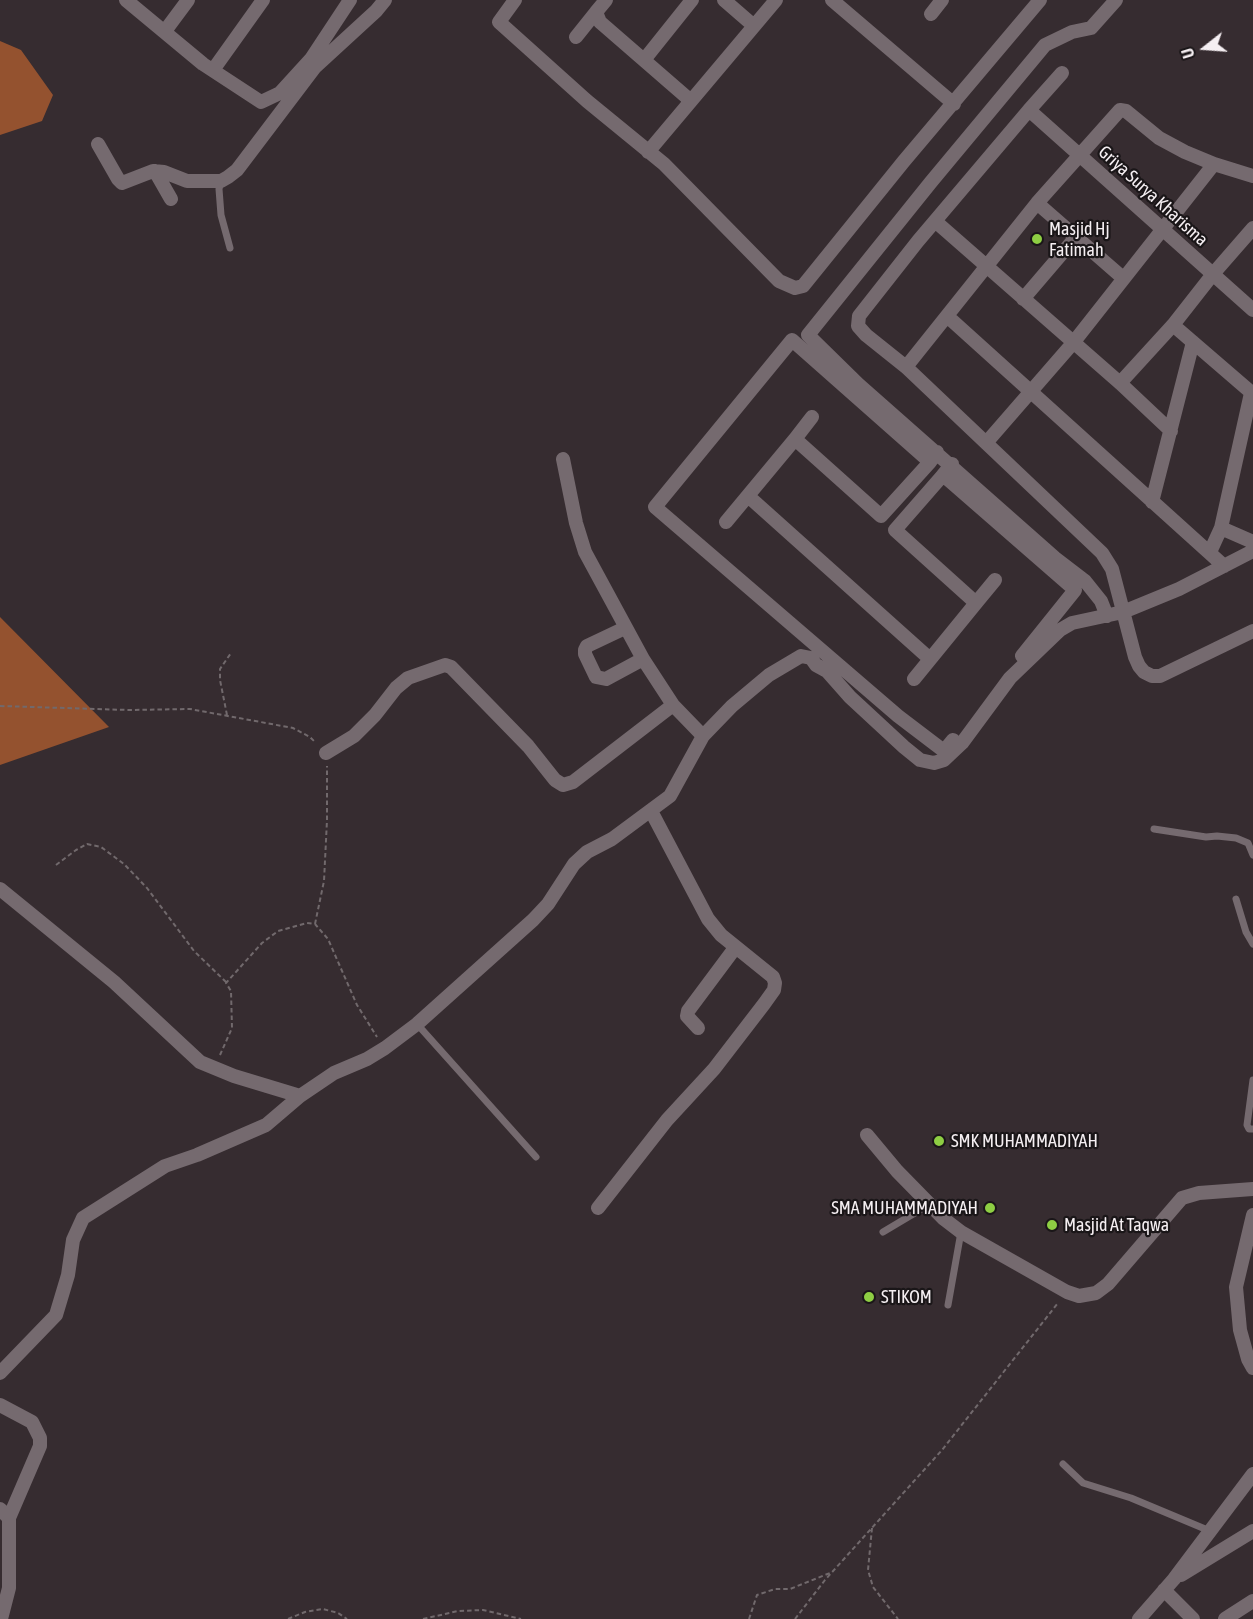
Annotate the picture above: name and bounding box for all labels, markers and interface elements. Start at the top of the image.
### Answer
north arrow [1175,18,1235,78]
text: U [1178,46,1198,60]
street label: Griya Surya Kharisma [1094,141,1212,251]
place label: Masjid Hj Fatimah [1049,218,1110,260]
marker: Masjid Hj Fatimah [1030,232,1044,246]
place label: SMK MUHAMMADIYAH [951,1130,1098,1152]
marker: SMK MUHAMMADIYAH [932,1134,946,1148]
place label: SMA MUHAMMADIYAH [831,1197,978,1219]
marker: SMA MUHAMMADIYAH [983,1201,997,1215]
place label: Masjid At Taqwa [1064,1214,1169,1236]
marker: Masjid At Taqwa [1045,1218,1059,1232]
place label: STIKOM [881,1286,932,1308]
marker: STIKOM [862,1290,876,1304]

